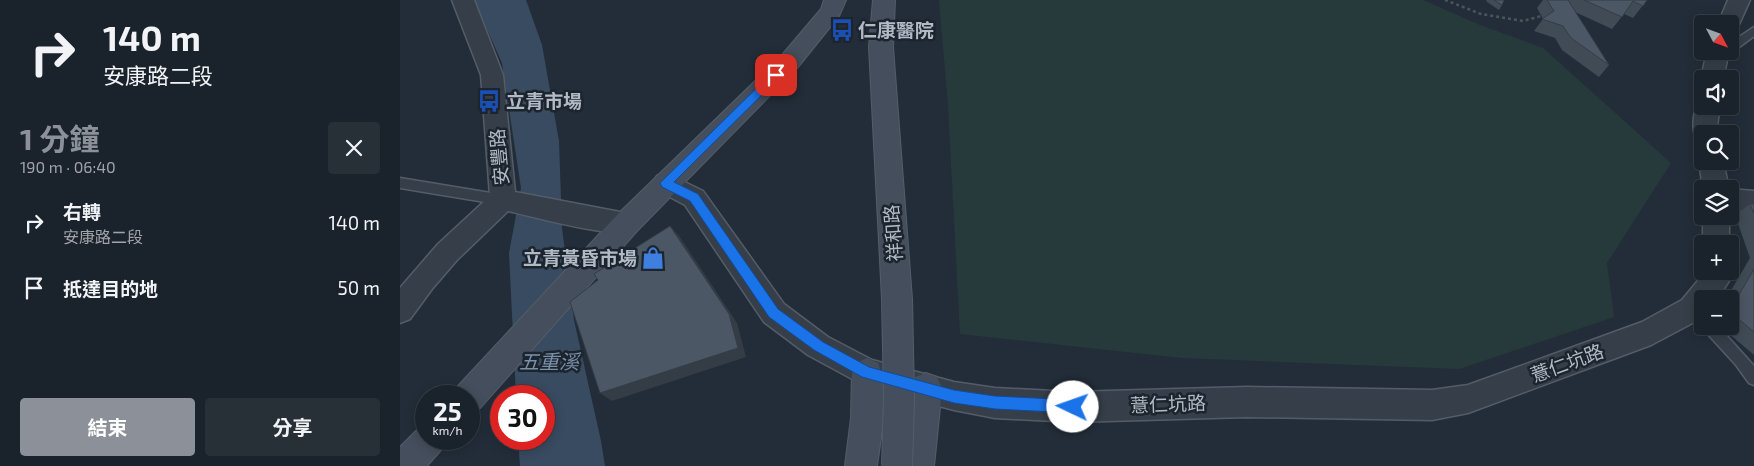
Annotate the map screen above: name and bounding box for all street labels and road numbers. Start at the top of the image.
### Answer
street label: 安豐路 [485,128,512,186]
street label: 祥和路 [879,204,906,262]
street label: 薏仁坑路 [1527,339,1606,386]
street label: 薏仁坑路 [1130,391,1206,416]

